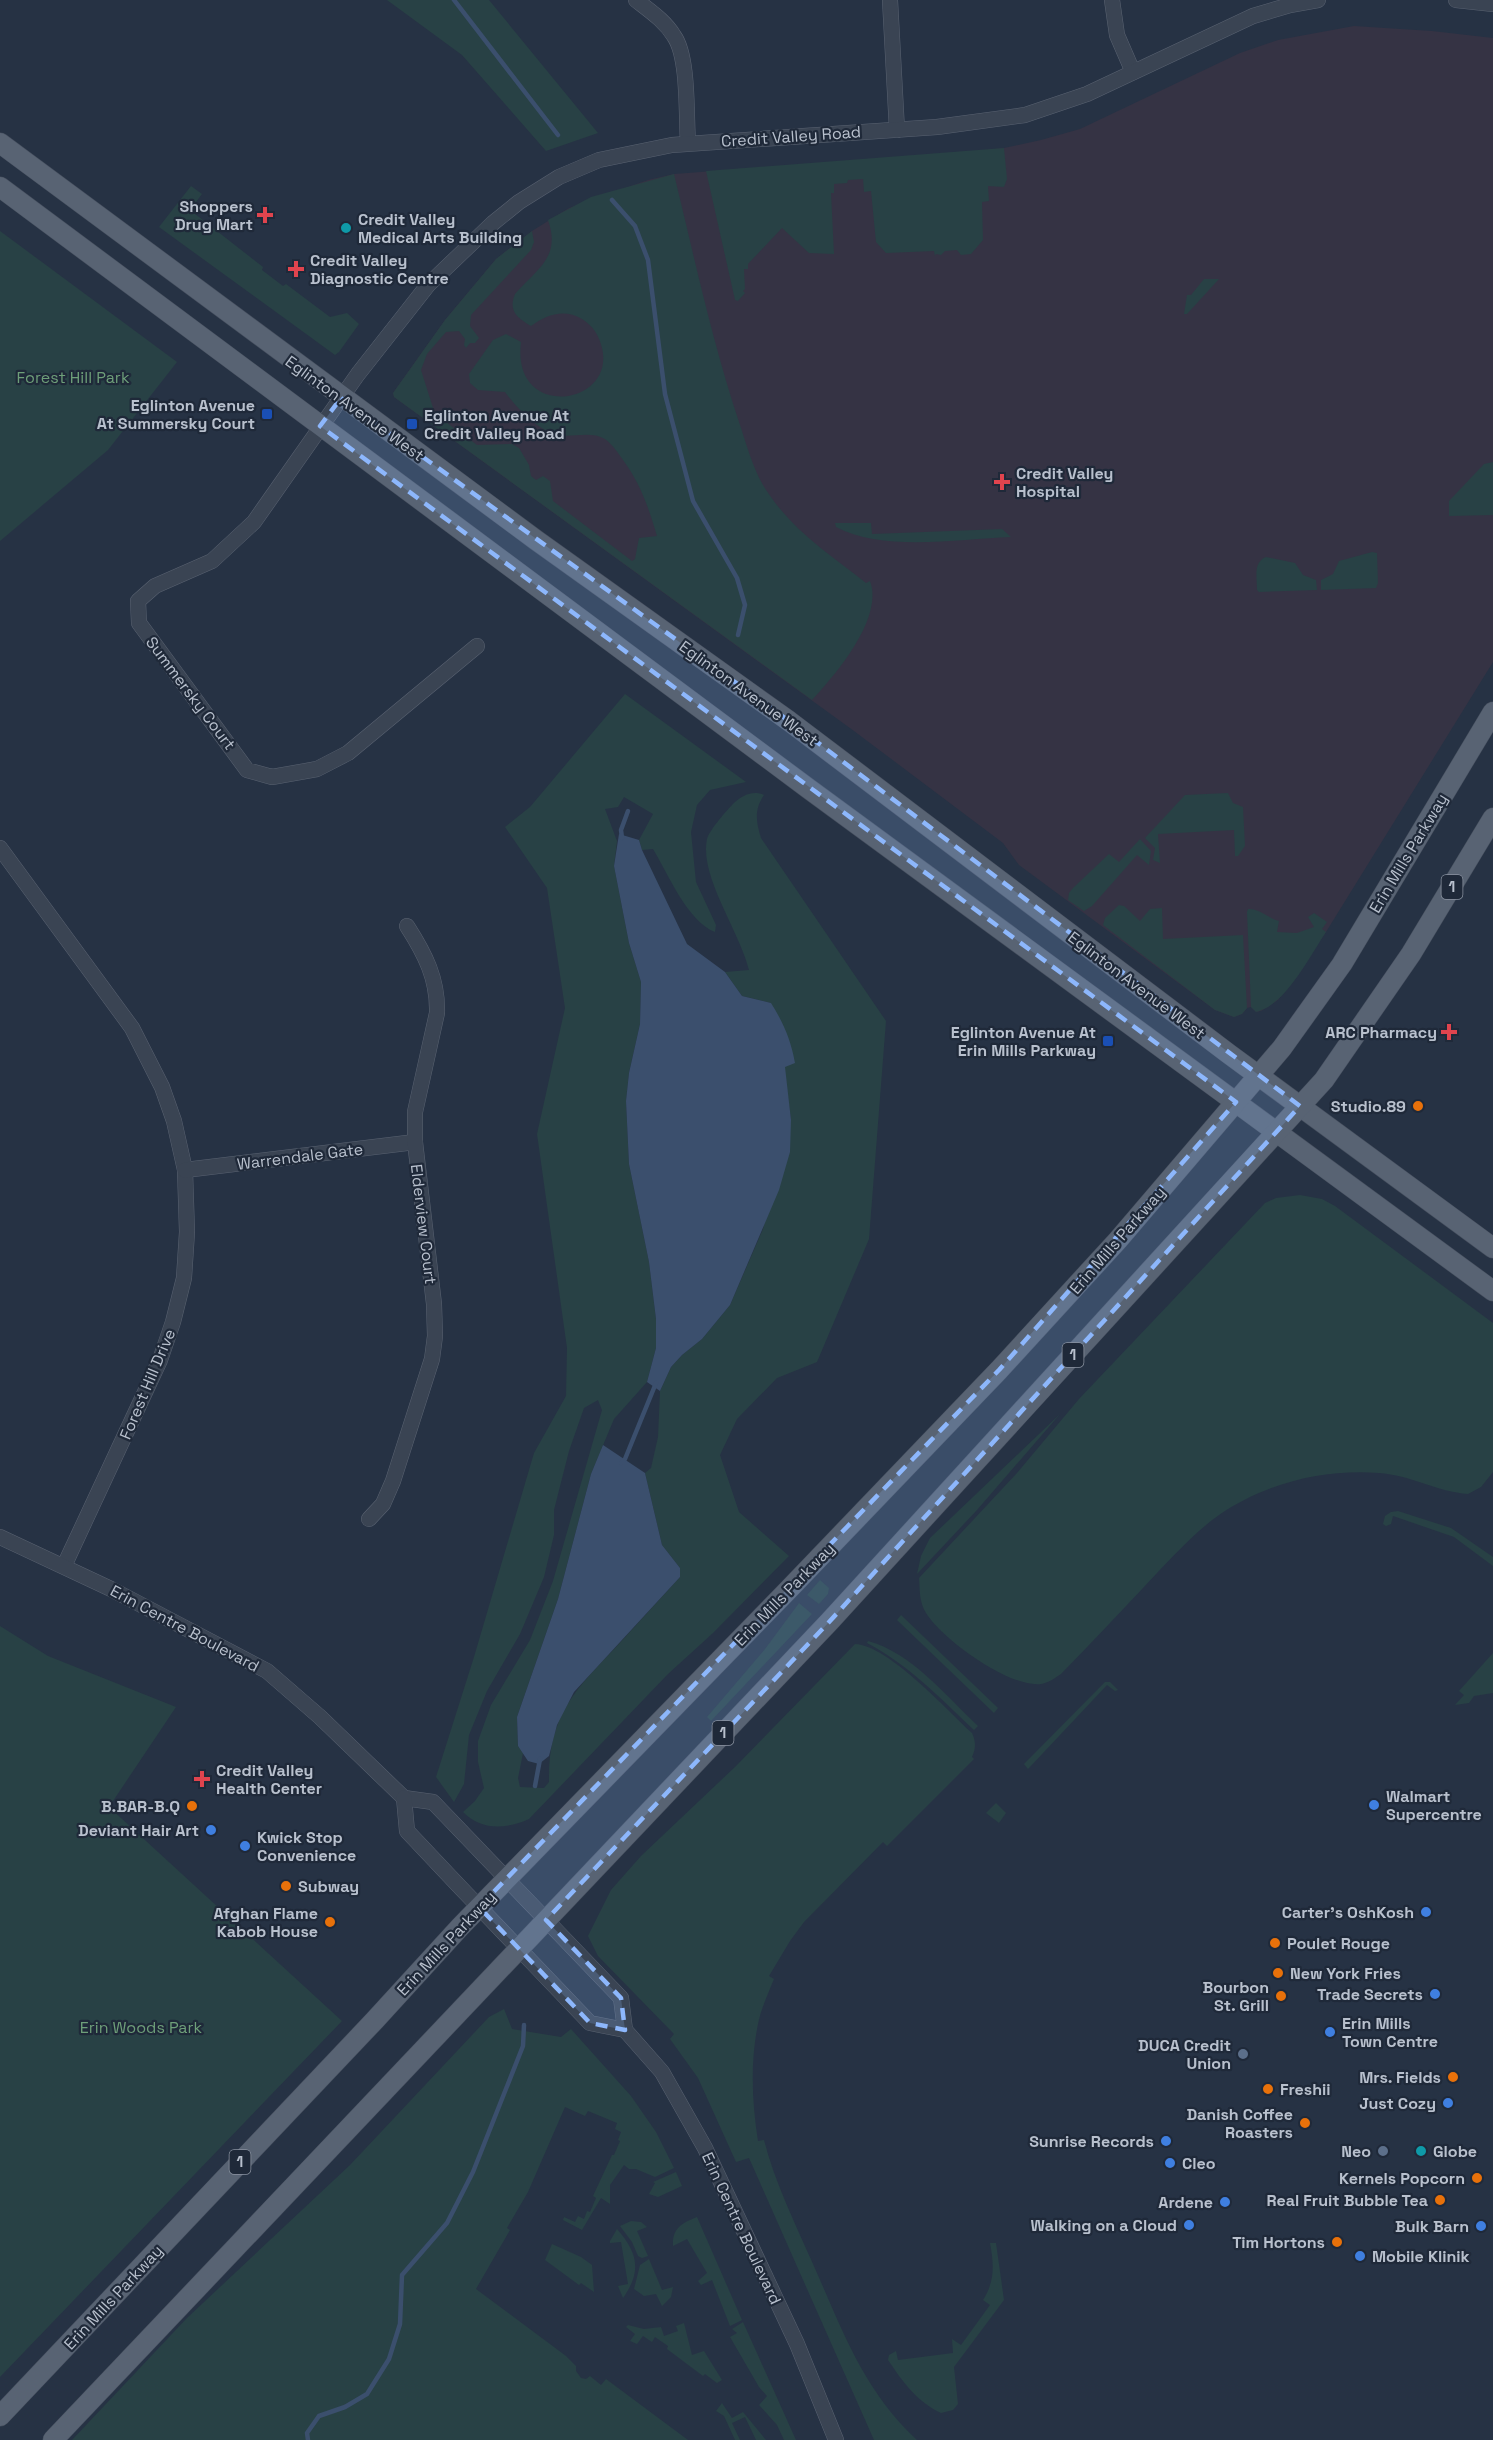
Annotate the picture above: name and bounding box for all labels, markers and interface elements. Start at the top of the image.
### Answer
street label: Credit Valley Road [720,121,862,152]
place label: Shoppers Drug Mart [175,196,253,235]
marker: Shoppers Drug Mart [258,208,272,222]
place label: Credit Valley Medical Arts Building [358,209,522,248]
marker: Credit Valley Medical Arts Building [339,221,353,235]
place label: Credit Valley Diagnostic Centre [310,250,449,289]
marker: Credit Valley Diagnostic Centre [287,260,305,278]
street label: Eglinton Avenue West [281,351,428,466]
park label: Forest Hill Park [16,367,130,388]
place label: Eglinton Avenue At Summersky Court [97,395,255,434]
place label: Eglinton Avenue At Credit Valley Road [424,405,569,444]
marker: Eglinton Avenue At Summersky Court [260,407,274,421]
marker: Eglinton Avenue At Credit Valley Road [405,417,419,431]
place label: Credit Valley Hospital [1016,463,1113,502]
marker: Credit Valley Hospital [993,473,1011,491]
street label: Summersky Court [141,632,240,754]
street label: Eglinton Avenue West [675,636,822,751]
street label: Erin Mills Parkway [1364,790,1452,917]
road number: 1 [1442,875,1462,899]
street label: Eglinton Avenue West [1064,927,1210,1044]
place label: Eglinton Avenue At Erin Mills Parkway [951,1022,1096,1061]
place label: ARC Pharmacy [1325,1022,1437,1043]
marker: ARC Pharmacy [1442,1025,1456,1039]
marker: Eglinton Avenue At Erin Mills Parkway [1101,1034,1115,1048]
place label: Studio.89 [1331,1096,1406,1117]
marker: Studio.89 [1411,1099,1425,1113]
street label: Warrendale Gate [236,1138,364,1175]
street label: Elderview Court [406,1163,441,1285]
street label: Erin Mills Parkway [1065,1182,1170,1298]
street label: Forest Hill Drive [115,1326,180,1443]
road number: 1 [1062,1343,1084,1367]
street label: Erin Mills Parkway [730,1538,839,1650]
street label: Erin Centre Boulevard [107,1580,263,1677]
road number: 1 [712,1721,734,1745]
place label: Credit Valley Health Center [216,1760,322,1799]
marker: Credit Valley Health Center [193,1770,211,1788]
place label: Walmart Supercentre [1386,1786,1482,1825]
place label: B.BAR-B.Q [101,1796,180,1817]
marker: Walmart Supercentre [1367,1798,1381,1812]
marker: B.BAR-B.Q [185,1799,199,1813]
place label: Deviant Hair Art [78,1820,199,1841]
marker: Deviant Hair Art [204,1823,218,1837]
place label: Kwick Stop Convenience [257,1827,356,1866]
marker: Kwick Stop Convenience [238,1839,252,1853]
place label: Subway [298,1876,359,1897]
marker: Subway [279,1879,293,1893]
street label: Erin Mills Parkway [392,1887,500,2000]
place label: Carter's OshKosh [1282,1902,1414,1923]
place label: Afghan Flame Kabob House [213,1903,318,1942]
marker: Carter's OshKosh [1419,1905,1433,1919]
marker: Afghan Flame Kabob House [323,1915,337,1929]
place label: Poulet Rouge [1287,1933,1390,1954]
marker: Poulet Rouge [1268,1936,1282,1950]
place label: New York Fries [1290,1963,1401,1984]
marker: New York Fries [1271,1966,1285,1980]
place label: Bourbon St. Grill [1203,1977,1269,2016]
place label: Trade Secrets [1317,1984,1423,2005]
marker: Trade Secrets [1428,1987,1442,2001]
marker: Bourbon St. Grill [1274,1989,1288,2003]
place label: Erin Mills Town Centre [1342,2013,1438,2052]
park label: Erin Woods Park [80,2017,203,2038]
marker: Erin Mills Town Centre [1323,2025,1337,2039]
place label: DUCA Credit Union [1138,2035,1231,2074]
marker: DUCA Credit Union [1236,2047,1250,2061]
place label: Mrs. Fields [1359,2067,1441,2088]
marker: Mrs. Fields [1446,2070,1460,2084]
place label: Freshii [1280,2079,1331,2100]
marker: Freshii [1261,2082,1275,2096]
place label: Just Cozy [1359,2093,1436,2114]
marker: Just Cozy [1441,2096,1455,2110]
place label: Danish Coffee Roasters [1186,2104,1293,2143]
marker: Danish Coffee Roasters [1298,2116,1312,2130]
place label: Sunrise Records [1029,2131,1154,2152]
marker: Sunrise Records [1159,2134,1173,2148]
place label: Neo [1341,2141,1371,2162]
place label: Globe [1433,2141,1477,2162]
marker: Neo [1376,2144,1390,2158]
marker: Globe [1414,2144,1428,2158]
street label: Erin Centre Boulevard [697,2149,786,2308]
road number: 1 [230,2150,250,2174]
place label: Cleo [1182,2153,1216,2174]
marker: Cleo [1163,2156,1177,2170]
place label: Kernels Popcorn [1339,2168,1465,2189]
marker: Kernels Popcorn [1470,2171,1484,2185]
place label: Real Fruit Bubble Tea [1266,2190,1428,2211]
place label: Ardene [1158,2192,1213,2213]
marker: Real Fruit Bubble Tea [1433,2193,1447,2207]
marker: Ardene [1218,2195,1232,2209]
place label: Walking on a Cloud [1030,2215,1177,2236]
place label: Bulk Barn [1395,2216,1469,2237]
marker: Walking on a Cloud [1182,2218,1196,2232]
marker: Bulk Barn [1474,2219,1488,2233]
place label: Tim Hortons [1232,2232,1325,2253]
marker: Tim Hortons [1330,2235,1344,2249]
street label: Erin Mills Parkway [59,2241,167,2354]
place label: Mobile Klinik [1372,2246,1470,2267]
marker: Mobile Klinik [1353,2249,1367,2263]

